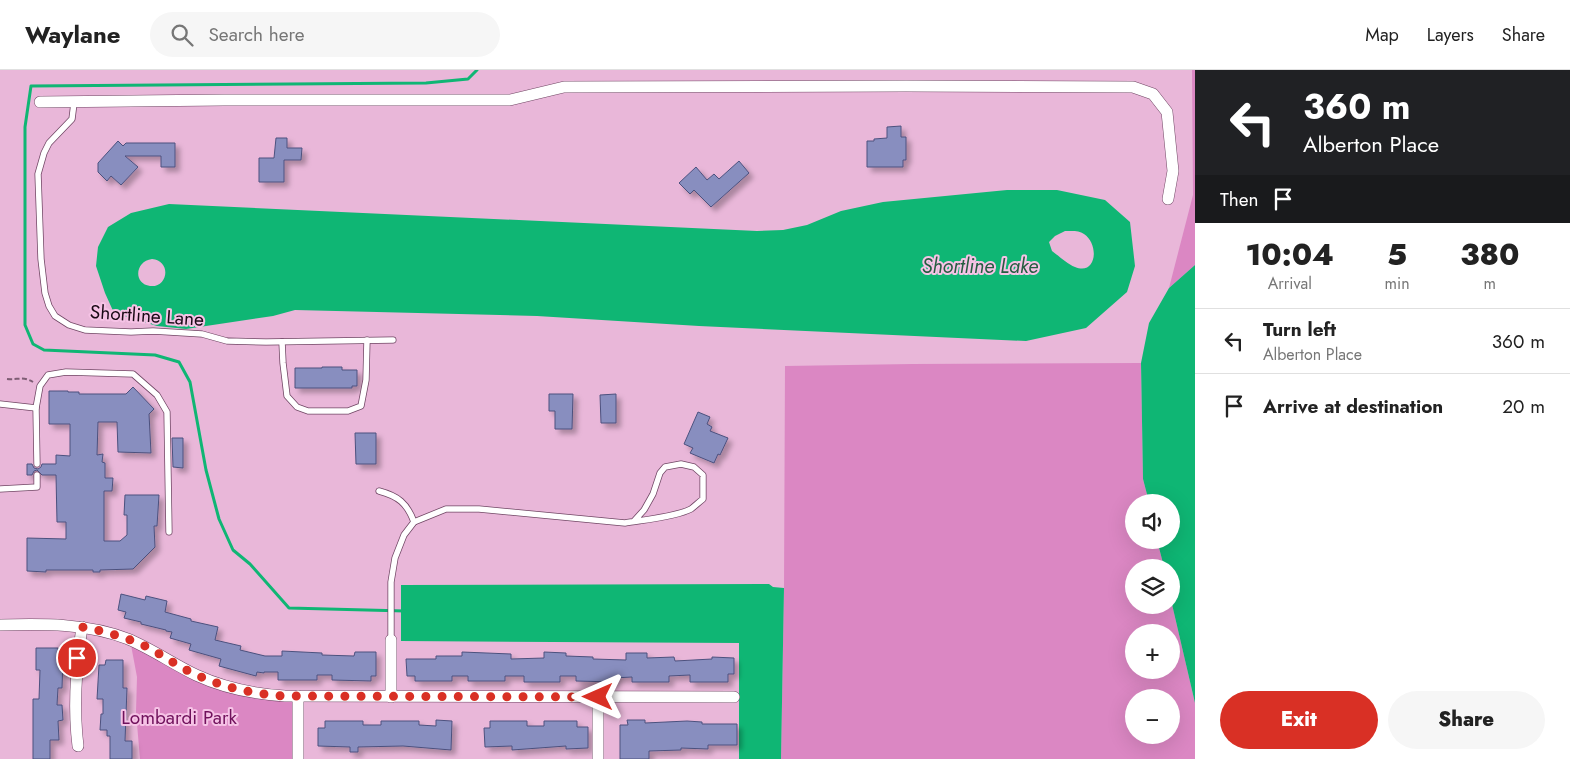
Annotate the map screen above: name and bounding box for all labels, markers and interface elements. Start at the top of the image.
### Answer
search box [150,12,500,57]
text: Waylane [25,17,120,52]
icon: search [168,21,196,49]
text: Search here [208,21,305,48]
text: Map [1365,22,1399,48]
text: Layers [1427,22,1474,48]
text: Share [1502,22,1545,48]
text: 360 m [1303,82,1411,132]
icon: left [1220,90,1285,155]
text: Alberton Place [1303,128,1439,160]
icon: arrive [1269,185,1297,213]
text: Then [1220,186,1259,213]
text: 10:04 [1246,233,1334,276]
text: 5 [1387,233,1407,276]
text: 380 [1460,233,1519,276]
water label: Shortline Lake [922,252,1038,281]
text: Arrival [1268,272,1312,295]
text: min [1385,272,1410,295]
text: m [1484,272,1496,295]
street label: Shortline Lane [89,298,205,333]
text: Turn left [1263,316,1336,343]
icon: left [1220,327,1248,355]
text: 360 m [1492,328,1545,355]
text: Alberton Place [1263,343,1362,366]
icon: arrive [1220,392,1248,420]
text: Arrive at destination [1263,393,1443,420]
text: 20 m [1502,393,1545,420]
map controls [1125,494,1180,744]
button: sound [1125,494,1180,549]
button: layers [1125,559,1180,614]
button: + [1125,624,1180,679]
pin [56,637,98,679]
icon: arrive [63,644,91,672]
position arrow [571,670,623,722]
button: − [1125,689,1180,744]
button: Exit [1220,691,1378,749]
button: Share [1388,691,1545,749]
park label: Lombardi Park [121,704,237,731]

